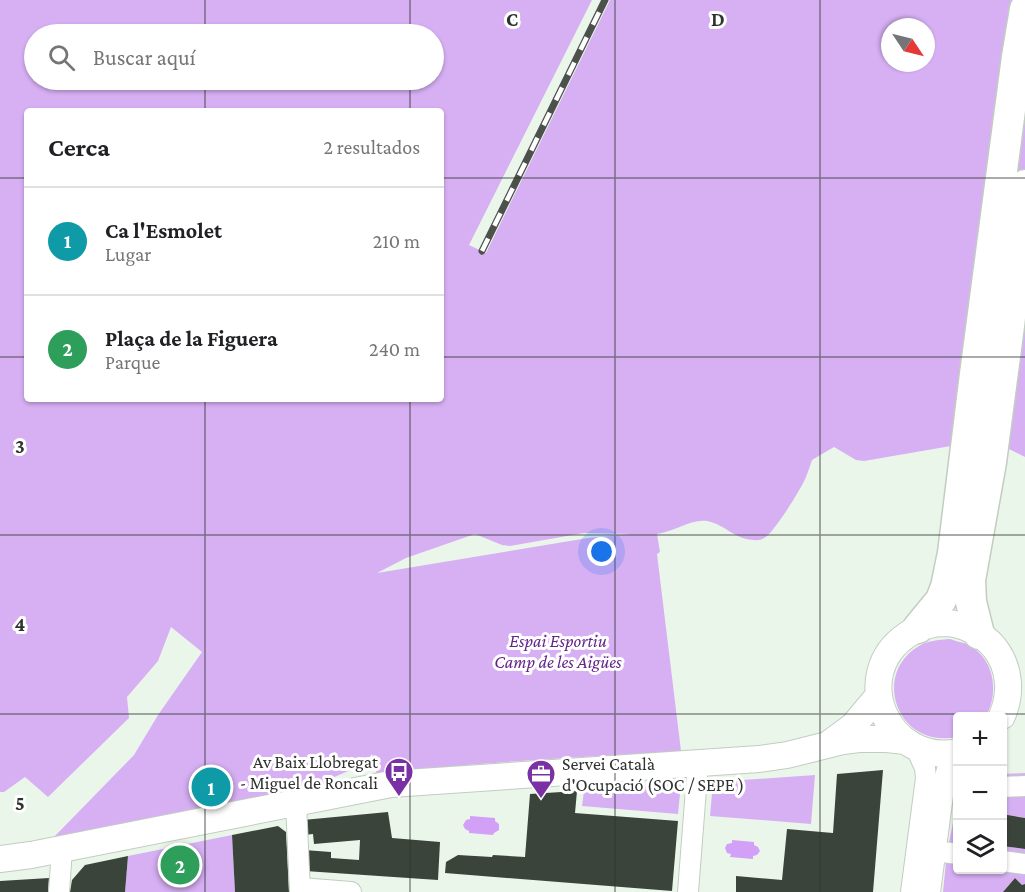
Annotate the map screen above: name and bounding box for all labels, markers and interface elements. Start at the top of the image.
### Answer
text: C [506,8,518,30]
text: D [711,8,725,30]
north arrow [881,18,935,72]
search box [24,24,444,90]
icon: search [45,41,78,74]
text: Buscar aquí [93,45,195,70]
text: Cerca [48,133,110,162]
text: 2 resultados [323,136,420,158]
text: Ca l'Esmolet [105,218,222,243]
text: 1 [64,230,71,252]
text: 210 m [373,230,420,252]
text: Lugar [105,243,151,265]
text: Plaça de la Figuera [105,326,278,351]
text: 2 [62,338,73,360]
text: 240 m [369,338,420,360]
text: Parque [105,351,160,373]
text: 3 [15,435,25,457]
your location [587,537,616,566]
text: 4 [15,613,26,635]
park label: Espai Esportiu Camp de les Aigües [494,631,622,672]
map controls [953,712,1007,874]
button: + [953,712,1007,766]
place label: Av Baix Llobregat - Miguel de Roncali [240,752,379,793]
place label: Servei Català d'Ocupació (SOC / SEPE ) [562,754,744,796]
bus stop icon: Av Baix Llobregat - Miguel de Roncali [383,756,415,798]
office icon: Servei Català d'Ocupació (SOC / SEPE ) [525,758,557,800]
pin: 1 [192,764,230,810]
button: − [953,766,1007,820]
text: 5 [15,792,25,814]
button: layers [953,820,1007,874]
pin: 2 [160,842,200,888]

